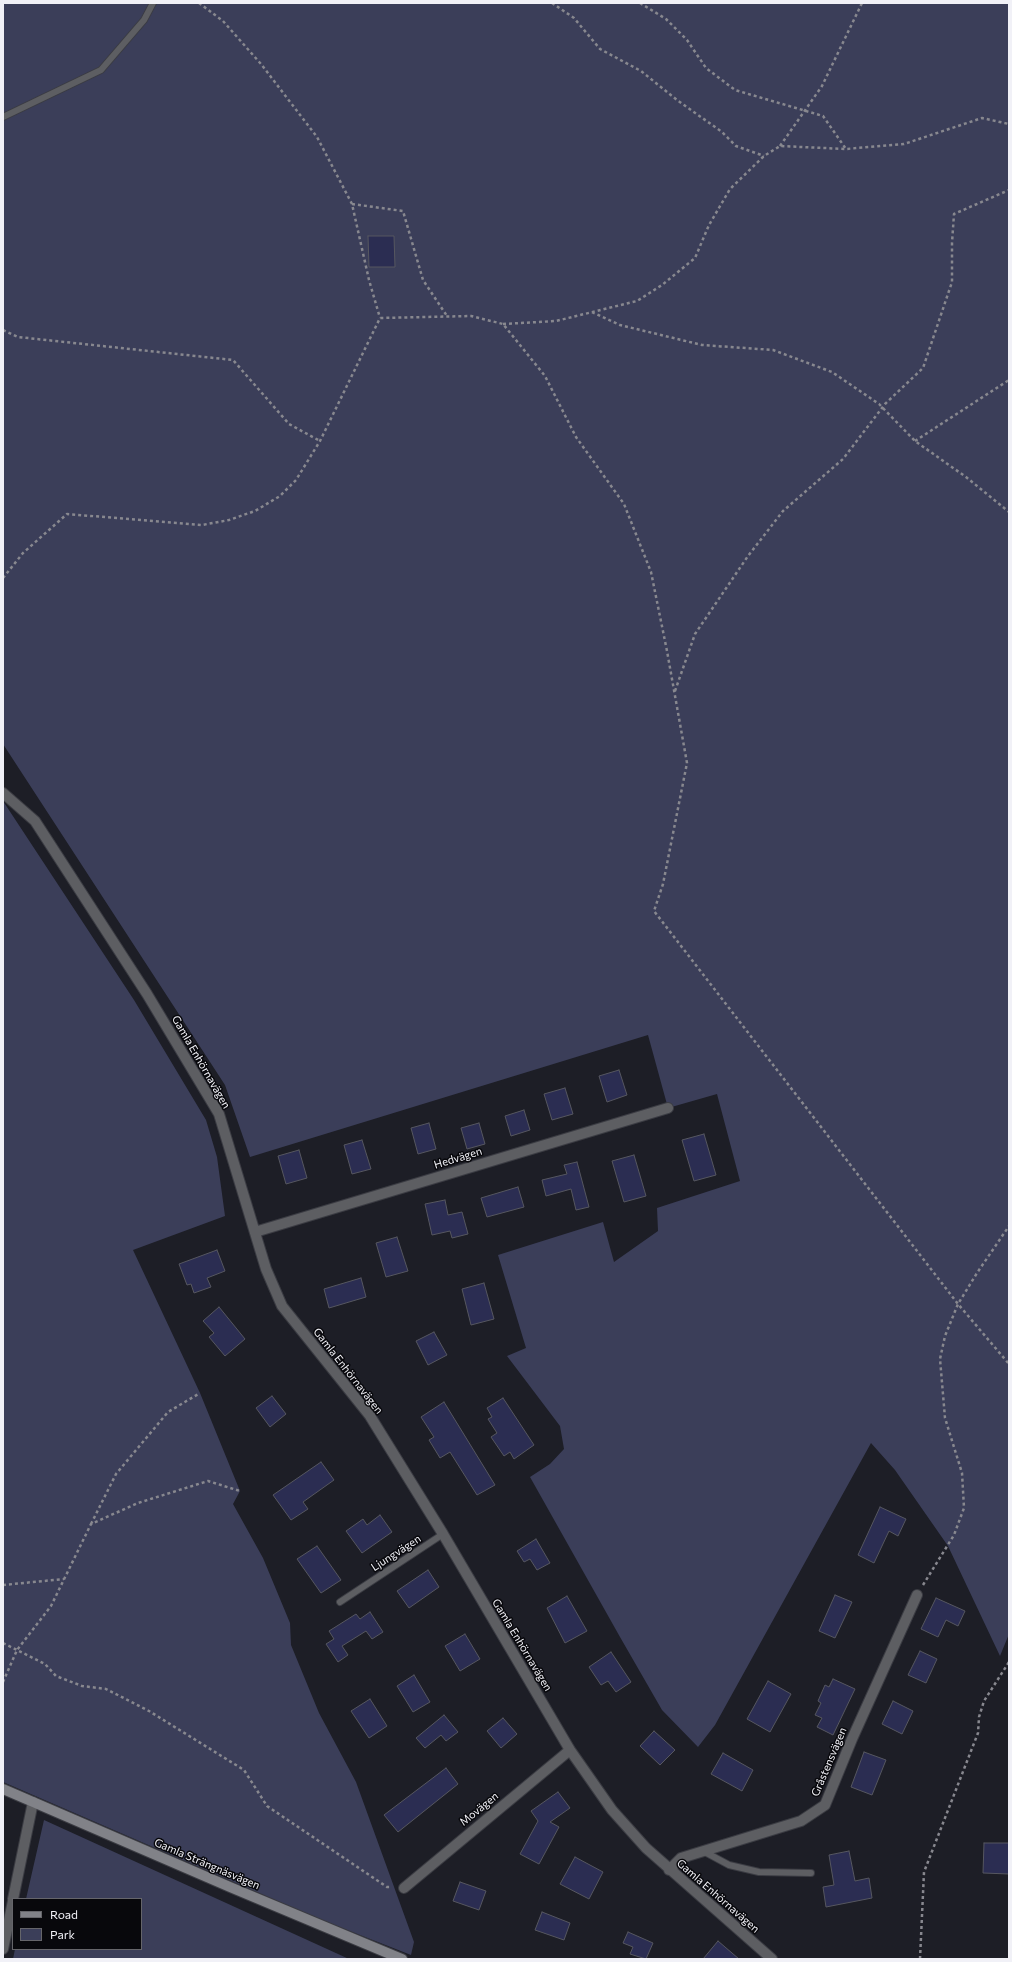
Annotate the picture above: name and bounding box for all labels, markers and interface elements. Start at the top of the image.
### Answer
street label: Gamla Enhörnavägen [169,1013,233,1111]
street label: Hedvägen [432,1144,484,1172]
street label: Gamla Enhörnavägen [310,1325,386,1417]
street label: Ljungvägen [369,1532,423,1574]
street label: Gamla Enhörnavägen [489,1596,555,1694]
street label: Gråstensvägen [809,1726,849,1798]
street label: Movägen [457,1789,501,1829]
street label: Gamla Strängnäsvägen [152,1836,262,1892]
street label: Gamla Enhörnavägen [674,1856,762,1936]
legend [12,1898,142,1950]
text: Road [50,1907,78,1921]
text: Park [50,1927,75,1941]

